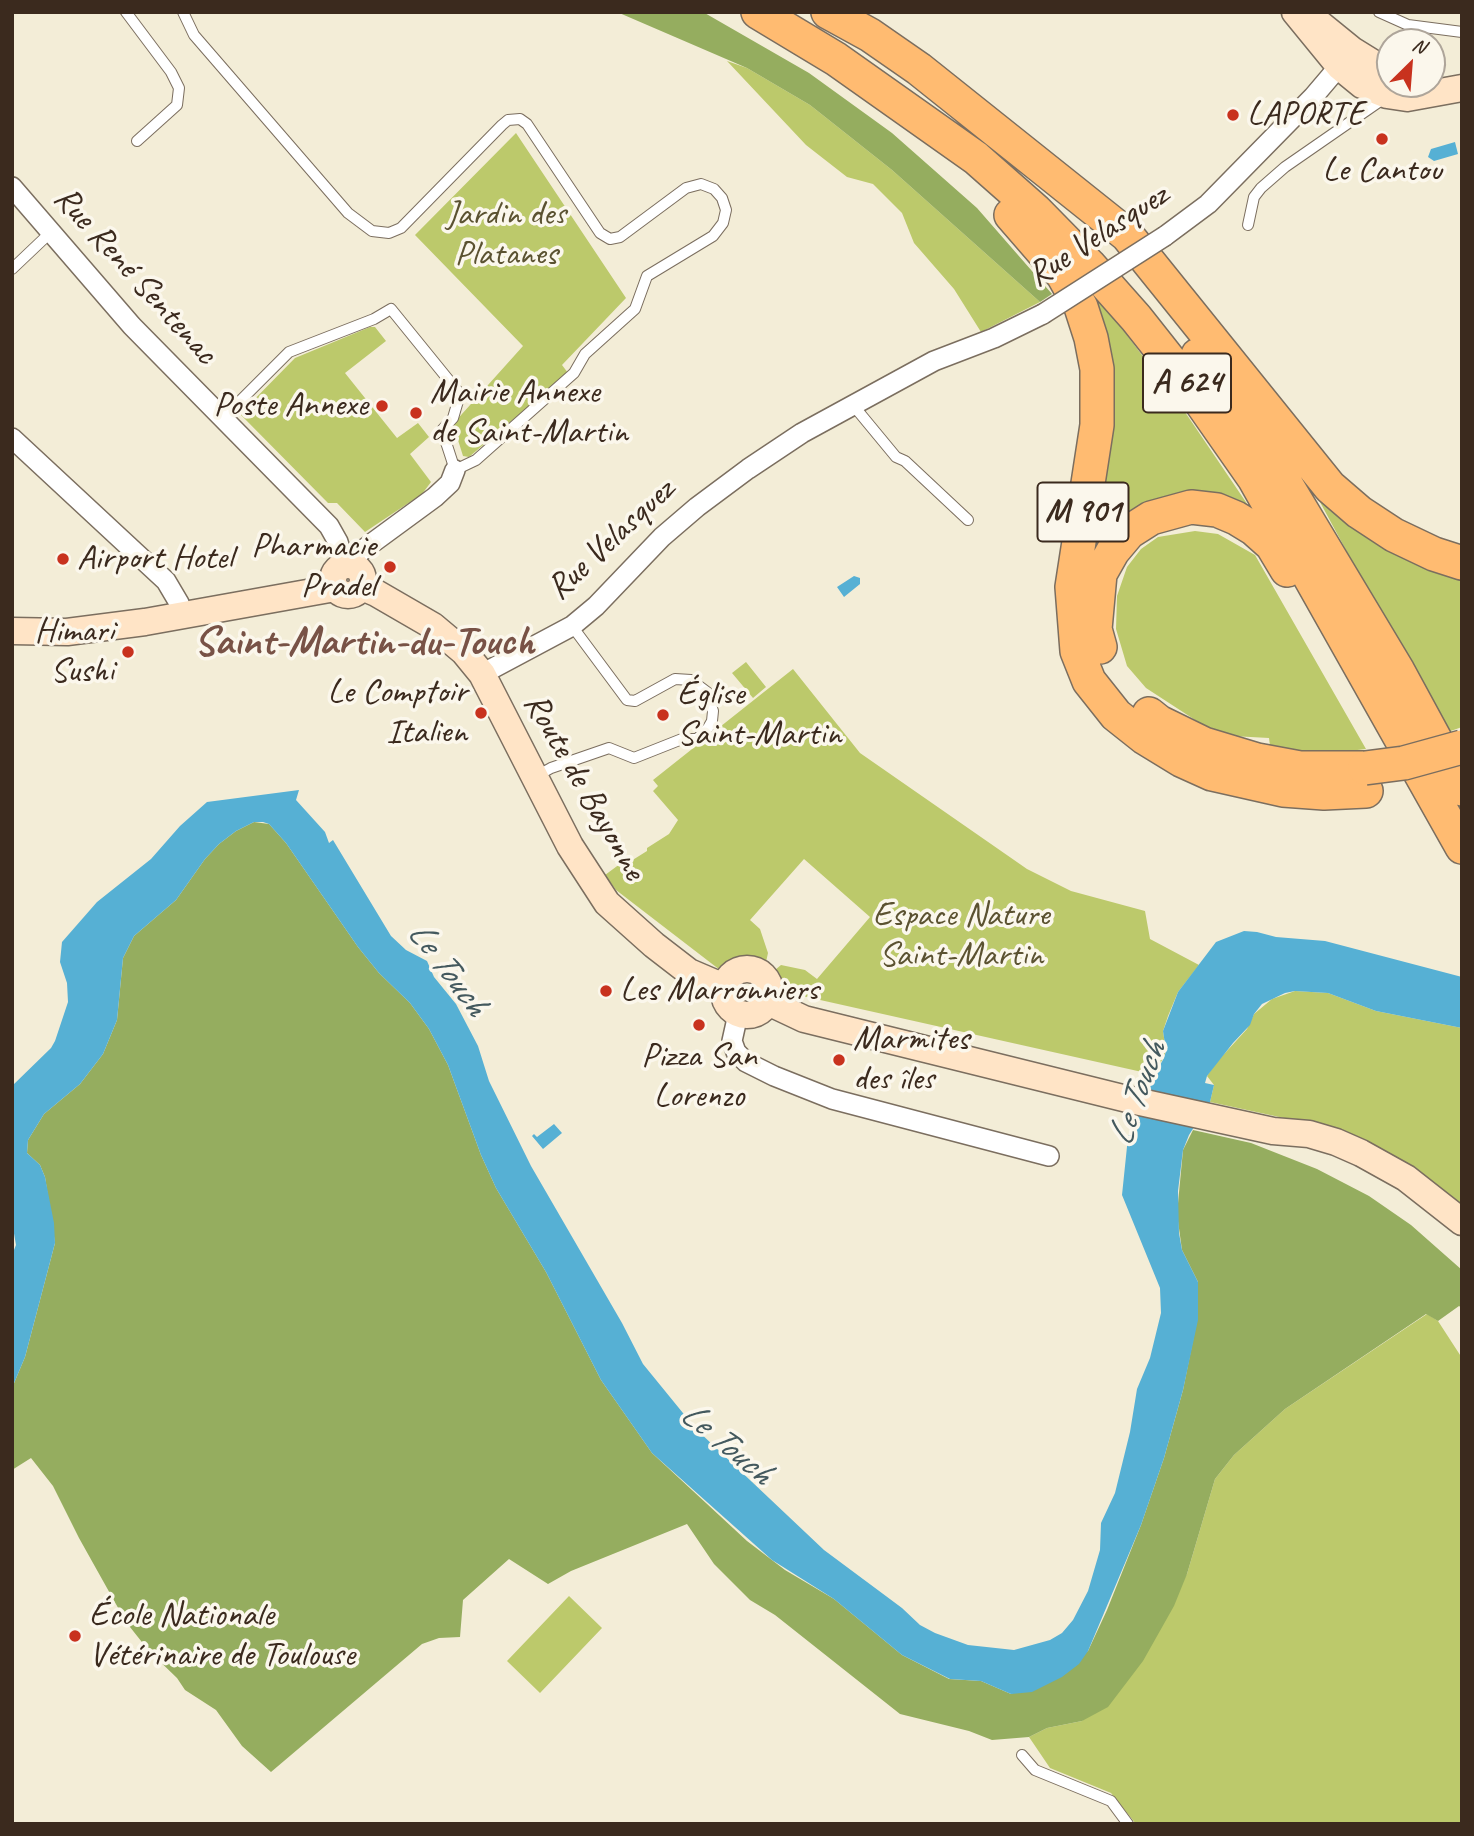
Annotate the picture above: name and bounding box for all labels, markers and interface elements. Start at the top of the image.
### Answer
north arrow [1376,28,1446,98]
text: N [1409,32,1429,59]
place label: LAPORTE [1247,94,1364,136]
marker: LAPORTE [1225,107,1241,123]
marker: Le Cantou [1374,131,1390,147]
place label: Le Cantou [1322,150,1442,192]
street label: Rue Velasquez [1020,175,1176,297]
street label: Rue René Sentenac [44,178,226,374]
park label: Jardin des Platanes [446,194,566,276]
road number: A 624 [1143,354,1231,412]
place label: Mairie Annexe de Saint-Martin [430,372,628,454]
place label: Poste Annexe [214,385,368,427]
marker: Poste Annexe [374,398,390,414]
marker: Mairie Annexe de Saint-Martin [408,405,424,421]
street label: Rue Velasquez [539,470,683,610]
road number: M 901 [1038,482,1128,541]
place label: Pharmacie Pradel [251,526,376,608]
place label: Airport Hotel [77,538,233,580]
marker: Airport Hotel [55,551,71,567]
marker: Pharmacie Pradel [382,559,398,575]
place label: Himari Sushi [35,611,114,693]
district label: Saint-Martin-du-Touch [194,618,534,668]
marker: Himari Sushi [120,644,136,660]
place label: Le Comptoir Italien [327,672,467,754]
place label: Église Saint-Martin [677,674,841,756]
street label: Route de Bayonne [514,686,654,888]
marker: Le Comptoir Italien [473,705,489,721]
marker: Église Saint-Martin [655,707,671,723]
park label: Espace Nature Saint-Martin [873,895,1049,977]
water label: Le Touch [397,913,497,1025]
place label: Les Marronniers [620,970,819,1012]
marker: Les Marronniers [598,983,614,999]
marker: Pizza San Lorenzo [691,1017,707,1033]
place label: Marmites des îles [853,1019,969,1101]
place label: Pizza San Lorenzo [641,1036,757,1118]
water label: Le Touch [1099,1036,1177,1152]
marker: Marmites des îles [831,1052,847,1068]
water label: Le Touch [671,1393,781,1495]
place label: École Nationale Vétérinaire de Toulouse [89,1595,355,1677]
marker: École Nationale Vétérinaire de Toulouse [67,1628,83,1644]

